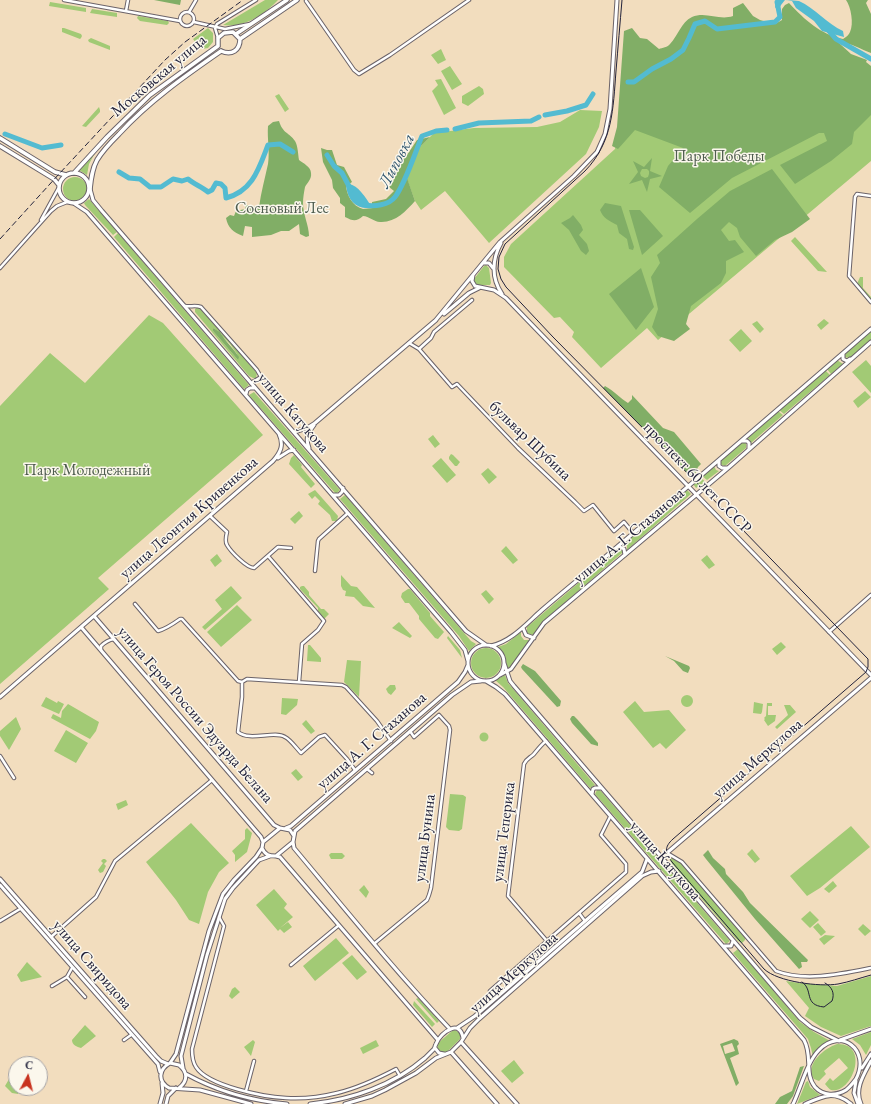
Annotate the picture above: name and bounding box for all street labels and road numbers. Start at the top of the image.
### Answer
street label: Московская улица [108,31,210,121]
street label: улица Катукова [253,369,333,457]
street label: бульвар Шубина [485,397,575,485]
street label: проспект 60 лет СССР [639,418,755,538]
street label: улица Леонтия Кривенкова [116,453,262,583]
street label: улица А. Г. Стаханова [570,484,688,588]
street label: улица Героя России Эдуарда Белана [113,623,277,807]
street label: улица А. Г. Стаханова [313,688,431,794]
street label: улица Меркулова [709,715,807,803]
street label: улица Теперика [488,781,520,883]
street label: улица Бунина [410,793,440,883]
street label: улица Катукова [625,817,705,905]
street label: улица Свиридова [48,916,136,1014]
street label: улица Меркулова [466,928,562,1018]

